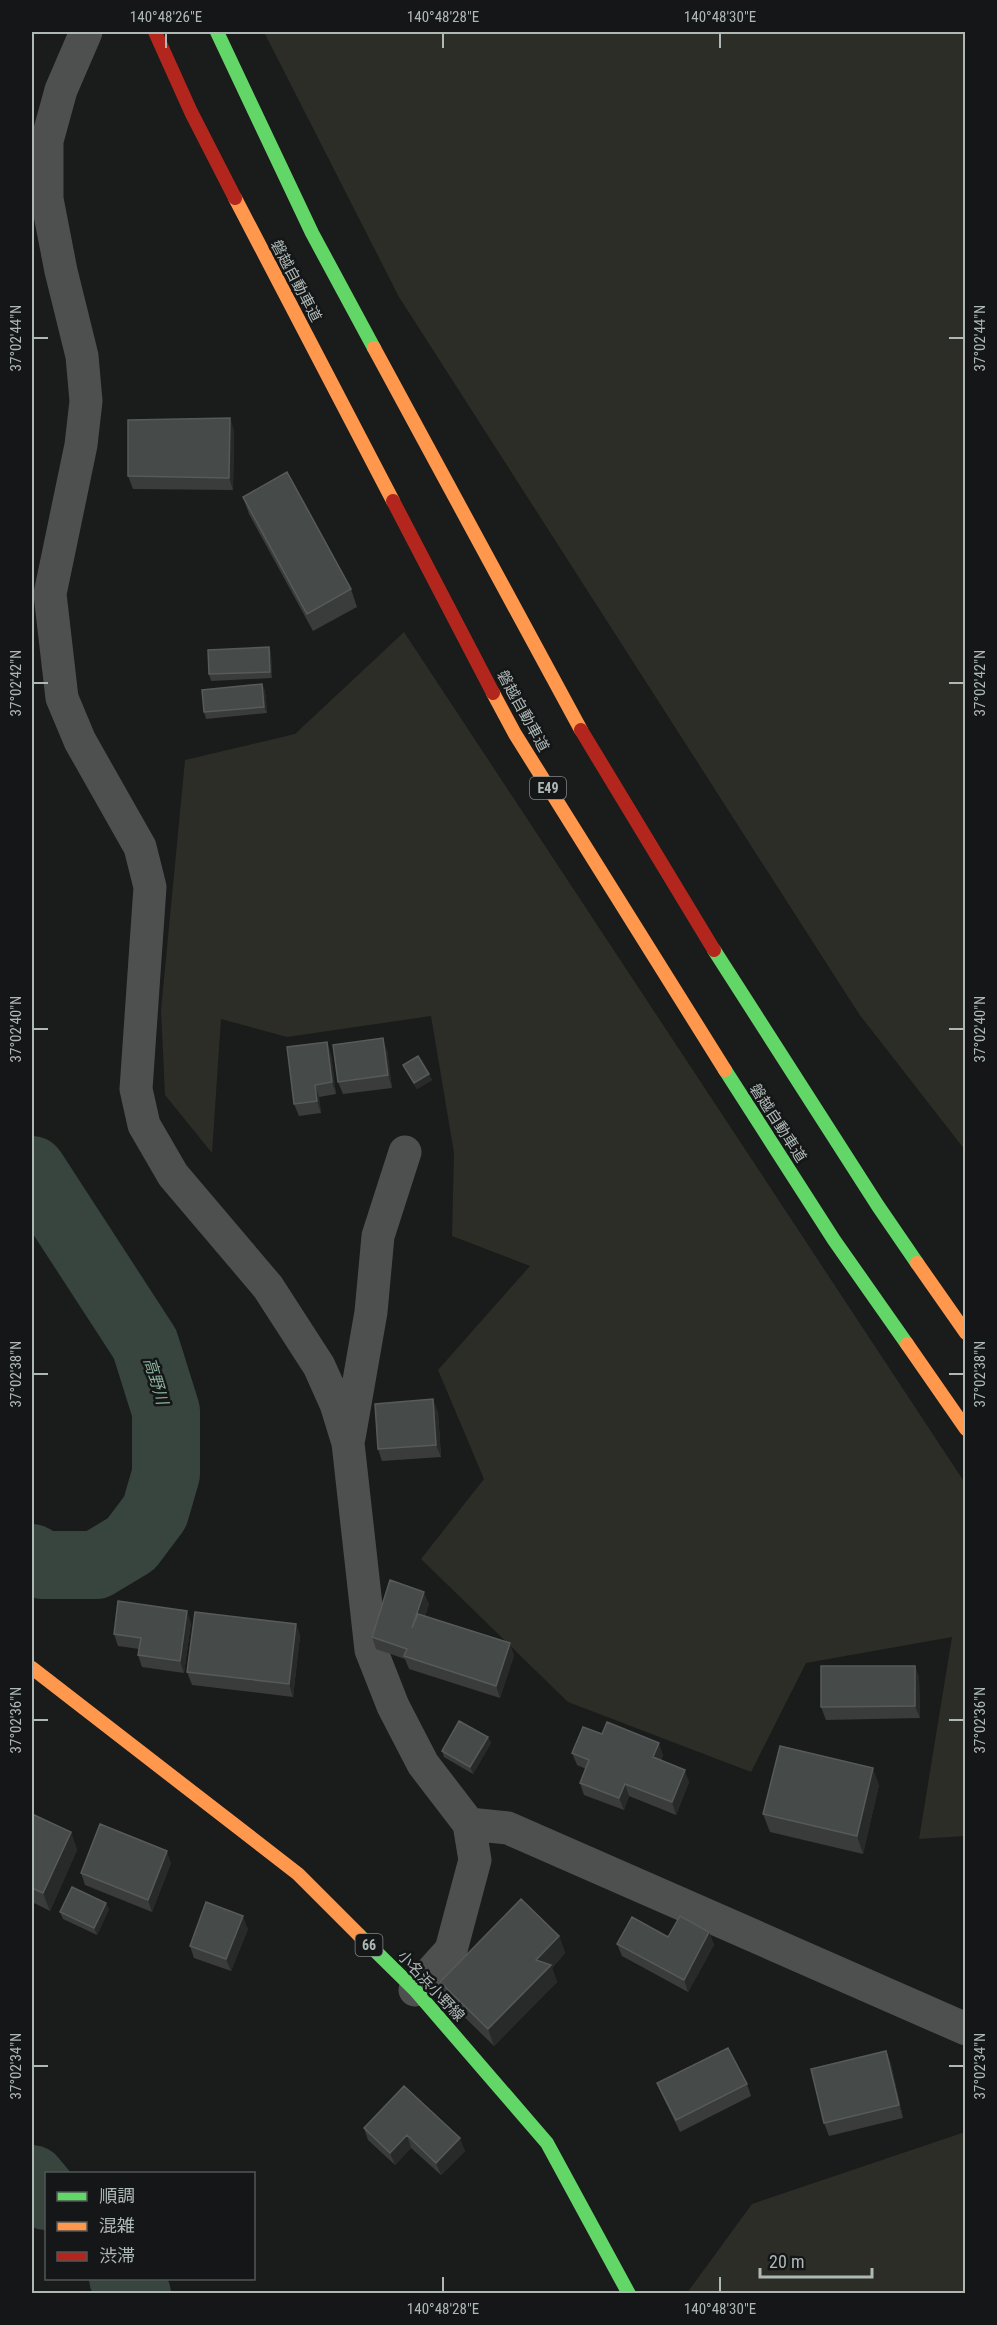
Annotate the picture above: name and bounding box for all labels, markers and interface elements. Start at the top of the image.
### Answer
text: 140°48'26"E [130,8,202,26]
text: 140°48'28"E [407,8,479,26]
text: 140°48'30"E [684,8,756,26]
street label: 磐越自動車道 [267,237,325,325]
text: 37°02'44"N [7,305,25,371]
text: 37°02'44"N [971,305,989,371]
text: 37°02'42"N [7,650,25,716]
text: 37°02'42"N [971,650,989,716]
street label: 磐越自動車道 [493,667,553,755]
road number: E49 [530,777,566,799]
text: 37°02'40"N [7,996,25,1062]
text: 37°02'40"N [971,996,989,1062]
street label: 磐越自動車道 [746,1080,810,1166]
text: 37°02'38"N [7,1341,25,1407]
text: 37°02'38"N [971,1341,989,1407]
water label: 高野川 [140,1355,173,1409]
text: 37°02'36"N [7,1687,25,1753]
text: 37°02'36"N [971,1687,989,1753]
road number: 66 [356,1934,382,1956]
street label: 小名浜小野線 [394,1947,468,2025]
text: 37°02'34"N [7,2033,25,2099]
text: 37°02'34"N [971,2033,989,2099]
legend [45,2172,255,2280]
text: 順調 [99,2185,135,2206]
text: 混雑 [99,2215,135,2236]
scale bar [760,2241,872,2279]
text: 渋滞 [99,2245,135,2266]
text: 20 m [769,2251,804,2272]
text: 140°48'28"E [407,2300,479,2318]
text: 140°48'30"E [684,2300,756,2318]

